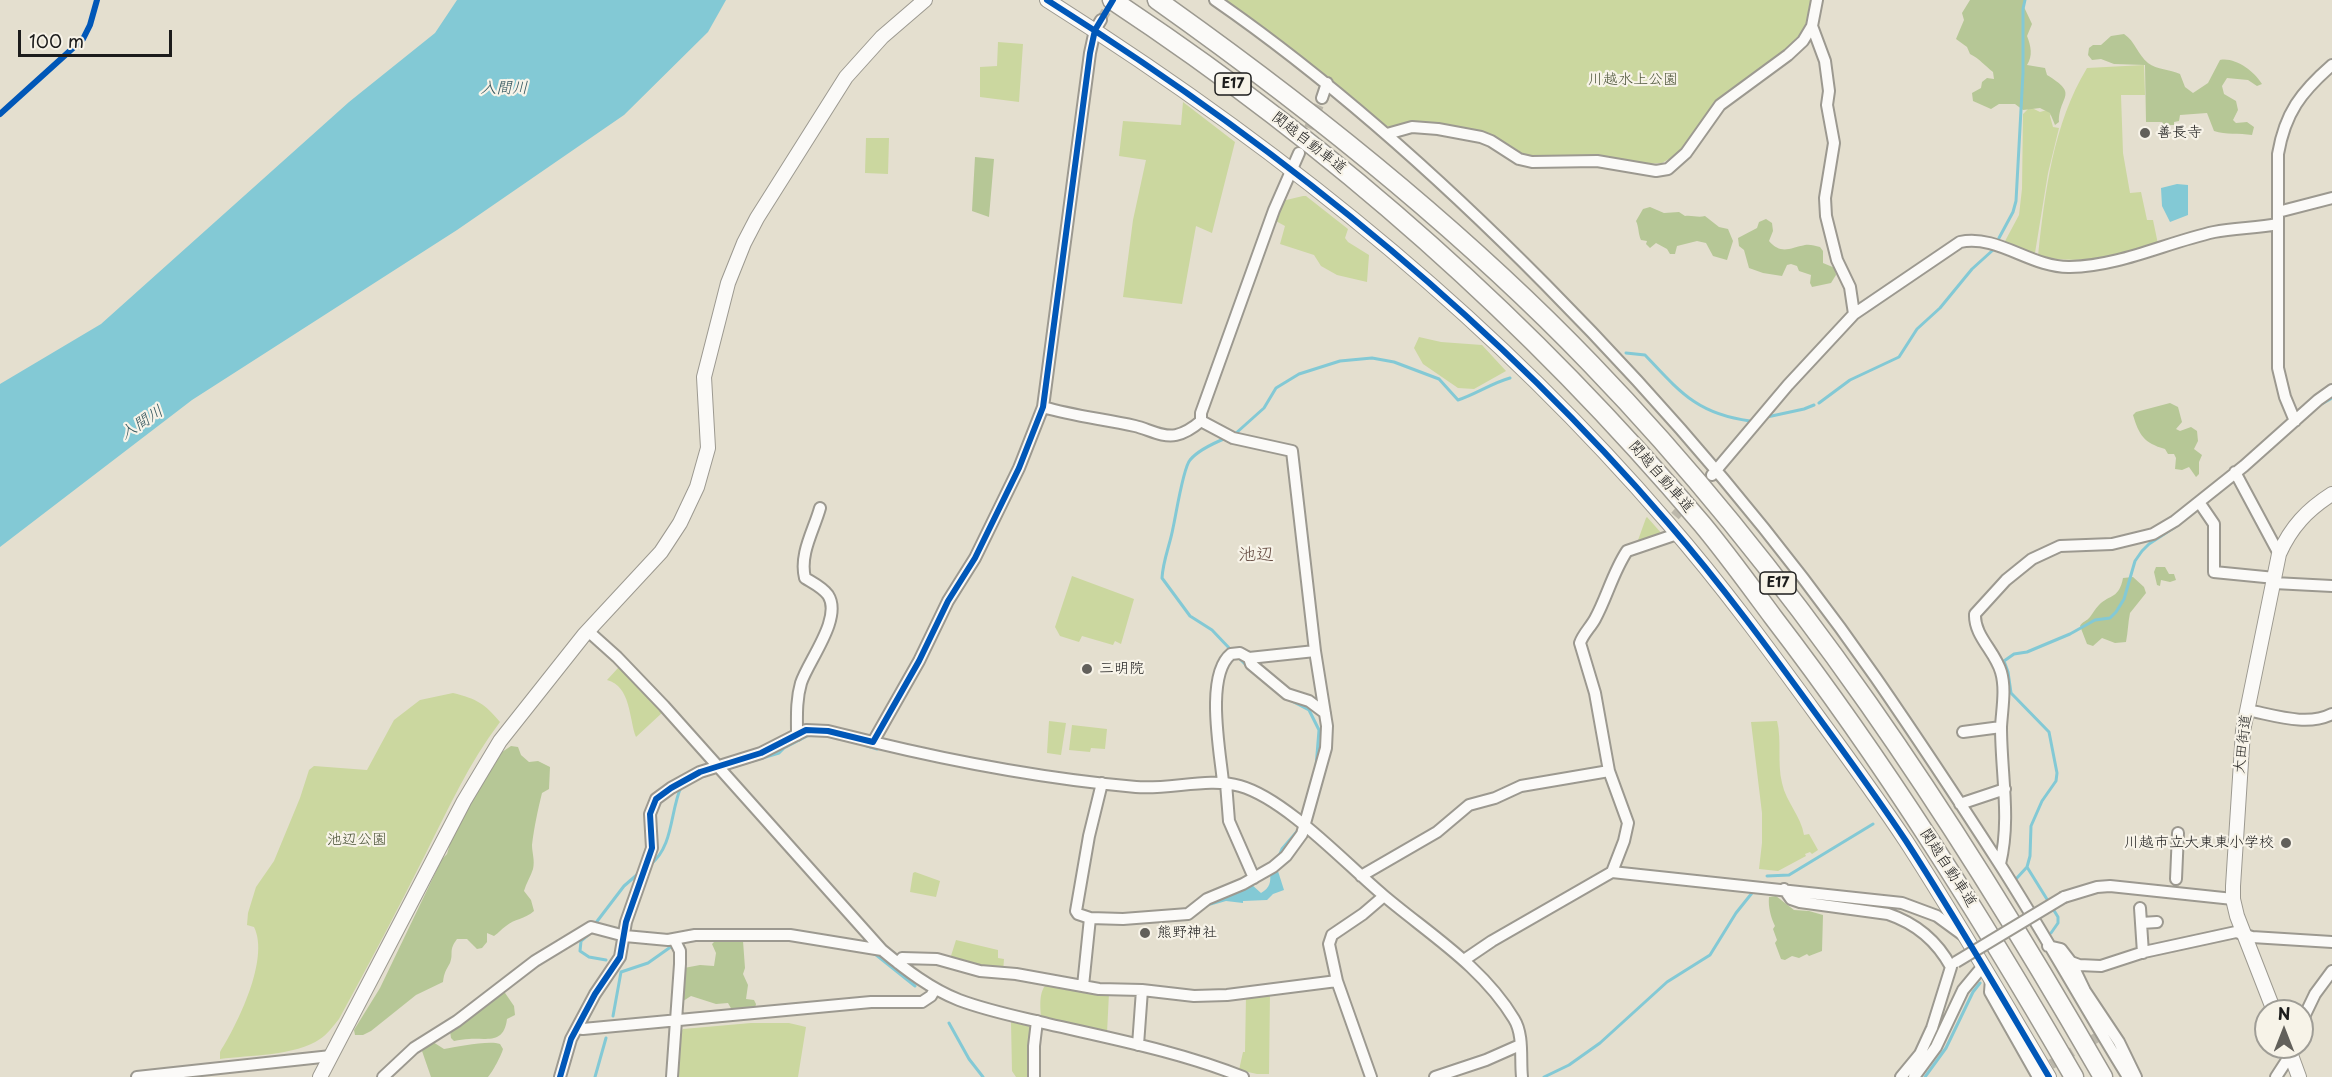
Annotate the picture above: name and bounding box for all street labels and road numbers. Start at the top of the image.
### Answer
road number: E17 [1215,73,1251,95]
street label: 関越自動車道 [1268,108,1350,178]
street label: 関越自動車道 [1625,437,1697,517]
road number: E17 [1760,572,1796,594]
street label: 大田街道 [2230,713,2256,775]
street label: 関越自動車道 [1916,825,1980,911]

